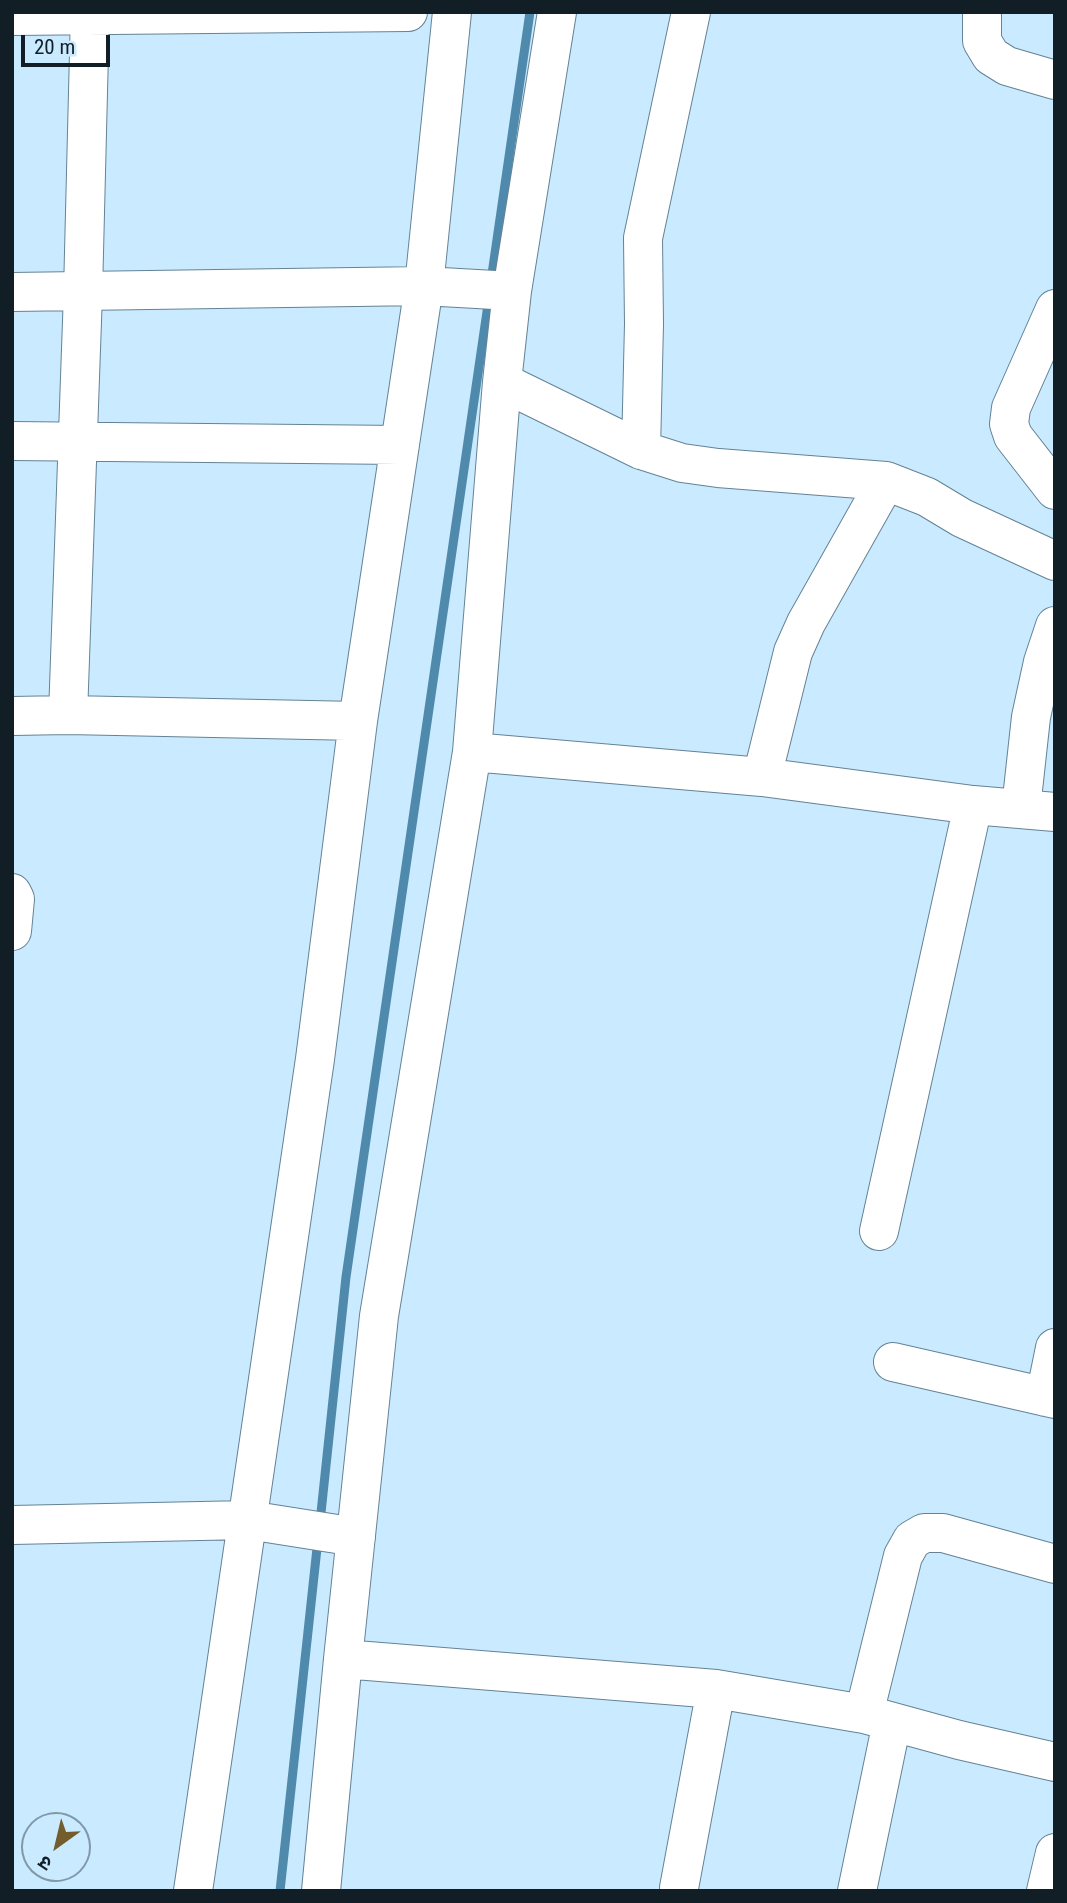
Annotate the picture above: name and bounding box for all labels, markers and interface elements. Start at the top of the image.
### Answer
scale bar [24,21,114,65]
text: 20 m [34,35,75,59]
north arrow [21,1812,91,1882]
text: उ [34,1851,56,1876]

